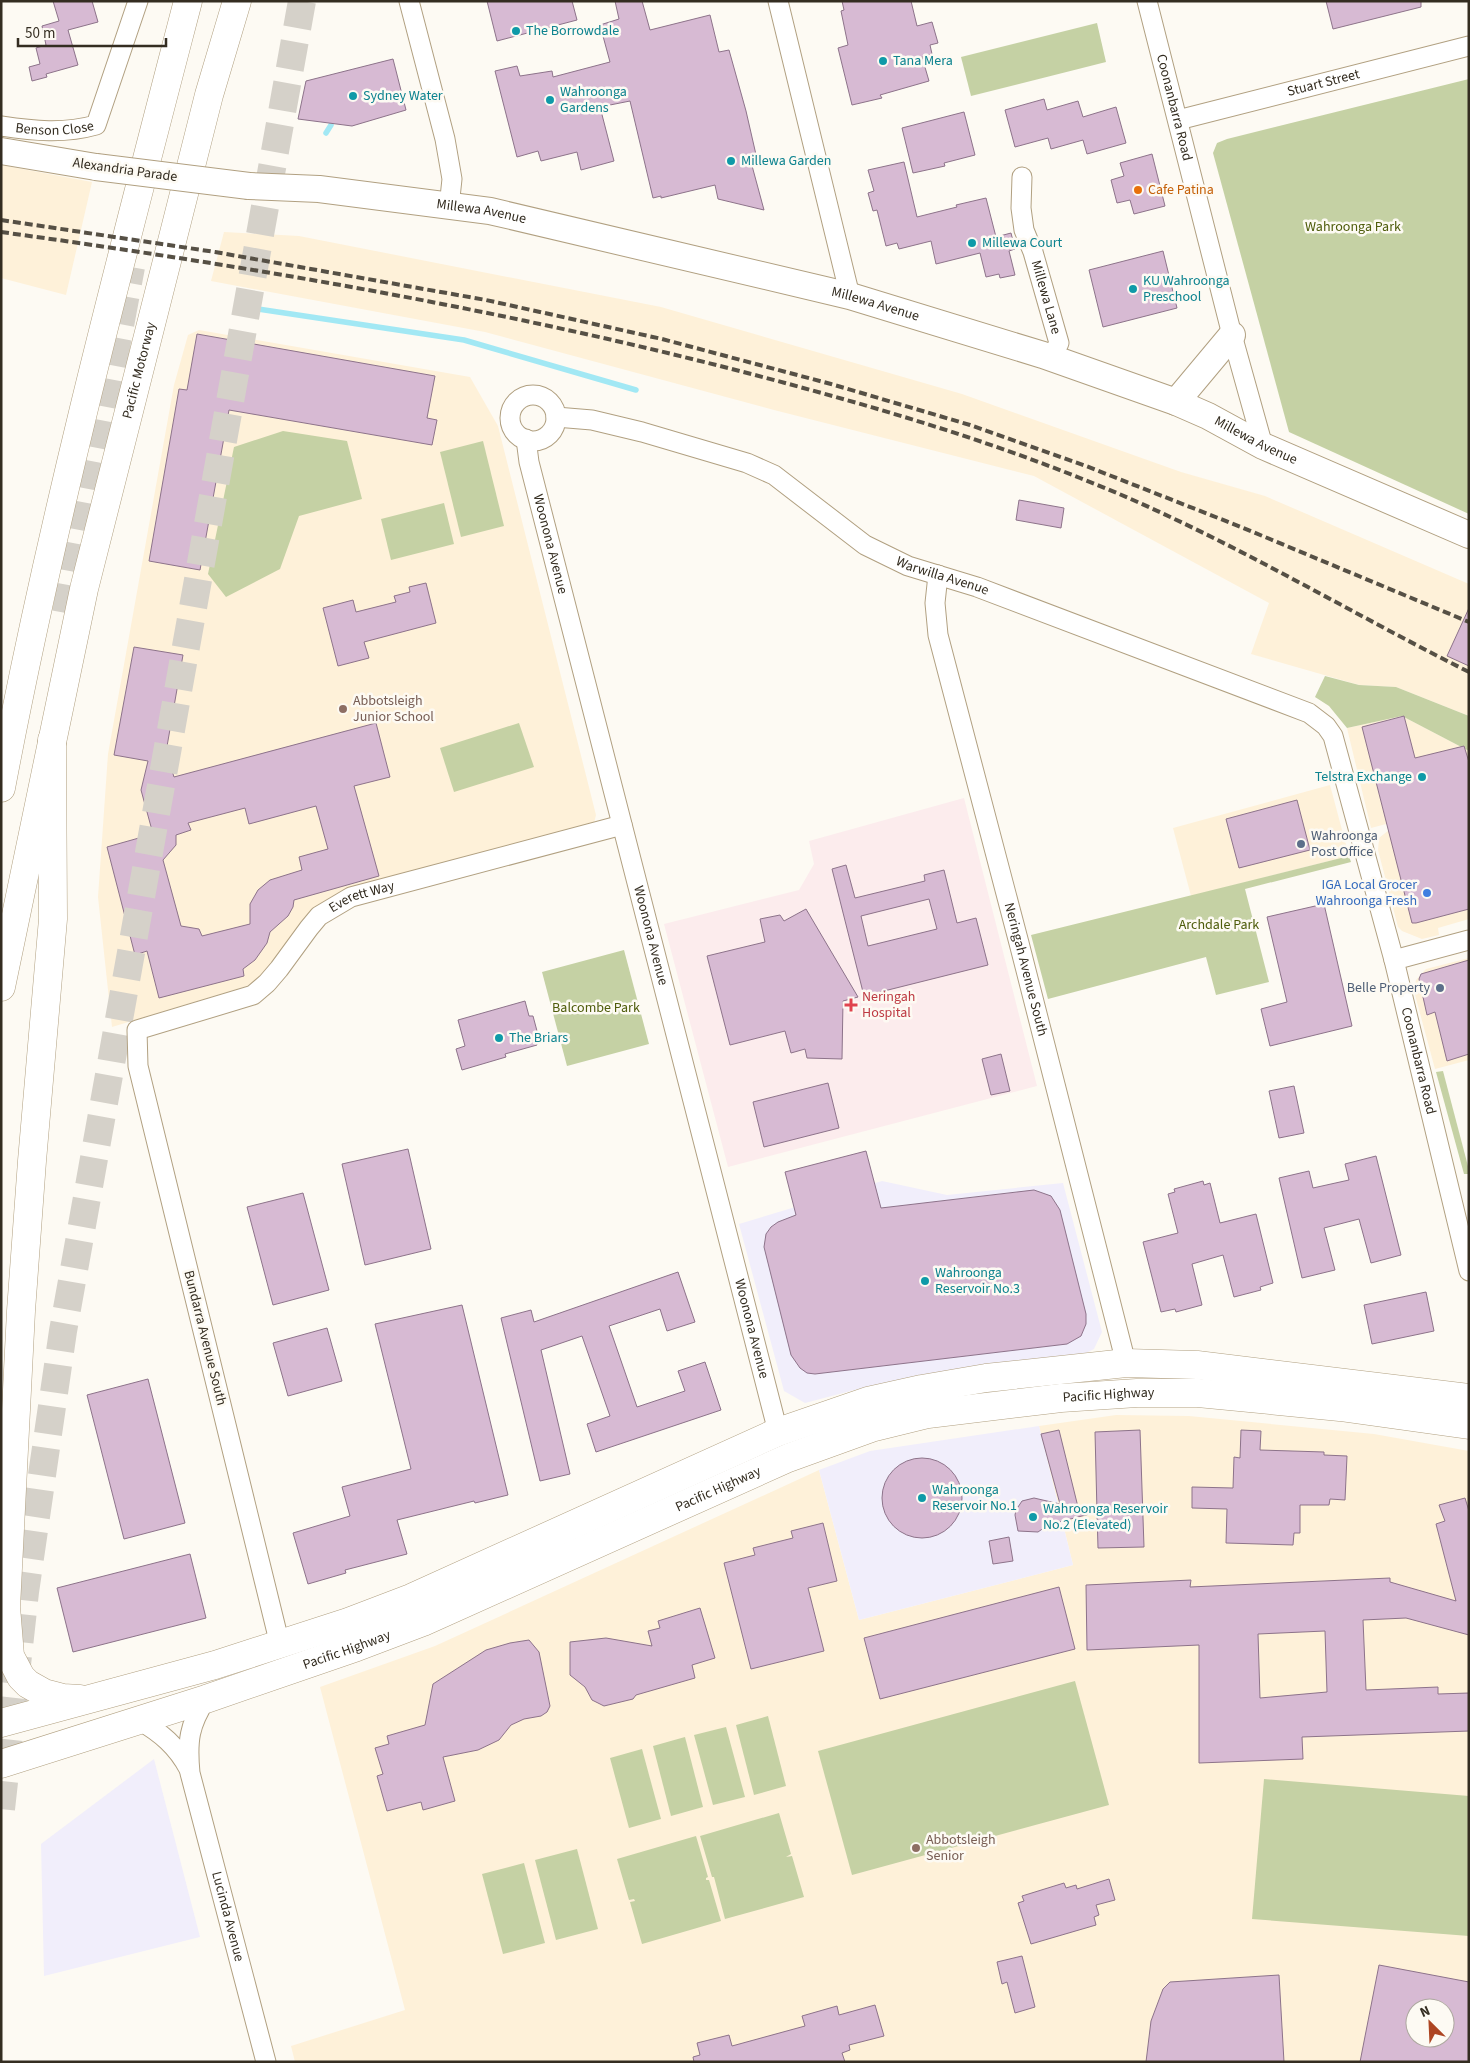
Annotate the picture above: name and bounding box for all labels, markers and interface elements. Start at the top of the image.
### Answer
scale bar [18,15,165,47]
place label: The Borrowdale [526,21,619,41]
text: 50 m [25,23,55,44]
marker: The Borrowdale [510,25,522,37]
place label: Tana Mera [893,51,953,71]
street label: Coonanbarra Road [1151,52,1197,163]
marker: Tana Mera [877,55,889,67]
street label: Stuart Street [1285,64,1362,102]
place label: Wahroonga Gardens [560,82,627,118]
place label: Sydney Water [363,86,443,106]
marker: Sydney Water [347,90,359,102]
marker: Wahroonga Gardens [544,94,556,106]
street label: Benson Close [14,116,96,141]
place label: Millewa Garden [741,151,831,171]
street label: Alexandria Parade [71,153,179,187]
marker: Millewa Garden [725,155,737,167]
place label: Cafe Patina [1148,180,1214,200]
marker: Cafe Patina [1132,184,1144,196]
street label: Millewa Avenue [435,194,528,229]
park label: Wahroonga Park [1305,217,1401,237]
place label: Millewa Court [982,233,1063,253]
marker: Millewa Court [966,237,978,249]
street label: Millewa Lane [1026,258,1066,337]
place label: KU Wahroonga Preschool [1143,271,1230,307]
street label: Millewa Avenue [829,282,922,327]
marker: KU Wahroonga Preschool [1127,283,1139,295]
street label: Pacific Motorway [117,319,161,421]
street label: Millewa Avenue [1211,411,1301,470]
street label: Woonona Avenue [528,492,572,596]
street label: Warwilla Avenue [892,551,992,601]
place label: Abbotsleigh Junior School [353,691,434,727]
marker: Abbotsleigh Junior School [337,703,349,715]
place label: Telstra Exchange [1315,767,1412,787]
marker: Telstra Exchange [1416,771,1428,783]
place label: Wahroonga Post Office [1311,826,1378,862]
marker: Wahroonga Post Office [1295,838,1307,850]
place label: IGA Local Grocer Wahroonga Fresh [1316,875,1417,911]
street label: Everett Way [325,876,397,918]
street label: Woonona Avenue [628,883,673,987]
marker: IGA Local Grocer Wahroonga Fresh [1421,887,1433,899]
street label: Neringah Avenue South [999,900,1052,1038]
park label: Archdale Park [1179,915,1259,935]
place label: Belle Property [1347,978,1430,998]
marker: Belle Property [1434,982,1446,994]
place label: Neringah Hospital [862,987,915,1023]
park label: Balcombe Park [552,998,640,1018]
marker: Neringah Hospital [844,998,858,1012]
street label: Coonanbarra Road [1396,1005,1441,1116]
place label: The Briars [509,1028,568,1048]
marker: The Briars [493,1032,505,1044]
place label: Wahroonga Reservoir No.3 [935,1263,1020,1299]
street label: Bundarra Avenue South [179,1268,231,1408]
marker: Wahroonga Reservoir No.3 [919,1275,931,1287]
street label: Woonona Avenue [729,1277,774,1381]
street label: Pacific Highway [1062,1383,1155,1408]
street label: Pacific Highway [672,1461,765,1517]
place label: Wahroonga Reservoir No.1 [932,1480,1017,1516]
marker: Wahroonga Reservoir No.1 [916,1492,928,1504]
place label: Wahroonga Reservoir No.2 (Elevated) [1043,1499,1168,1535]
marker: Wahroonga Reservoir No.2 (Elevated) [1027,1511,1039,1523]
street label: Pacific Highway [300,1625,394,1675]
place label: Abbotsleigh Senior [926,1830,996,1866]
marker: Abbotsleigh Senior [910,1842,922,1854]
street label: Lucinda Avenue [206,1869,249,1964]
north arrow [1405,1998,1455,2048]
text: N [1417,2001,1433,2023]

